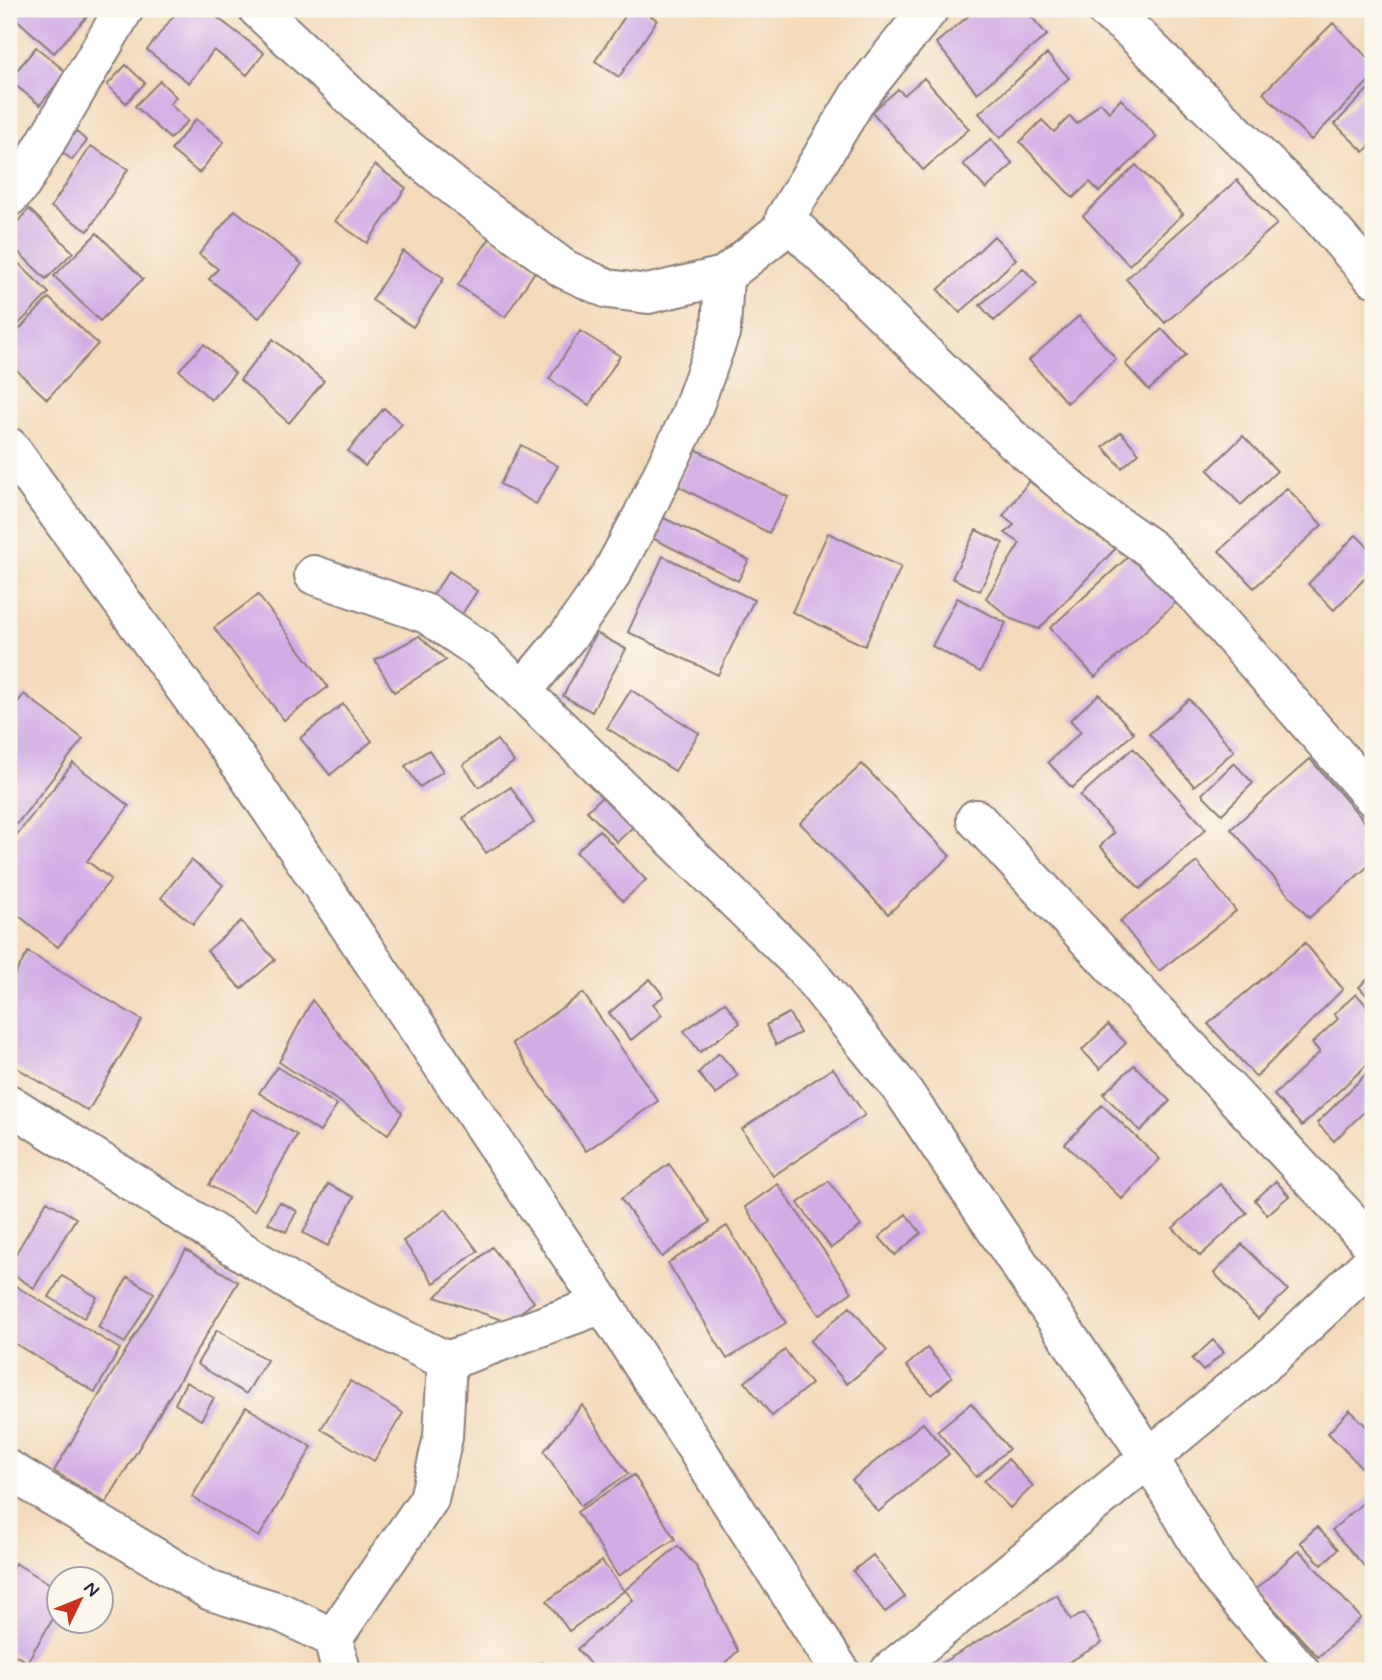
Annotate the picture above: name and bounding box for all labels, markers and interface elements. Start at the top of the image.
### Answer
north arrow [46,1564,116,1634]
text: N [78,1576,105,1603]

